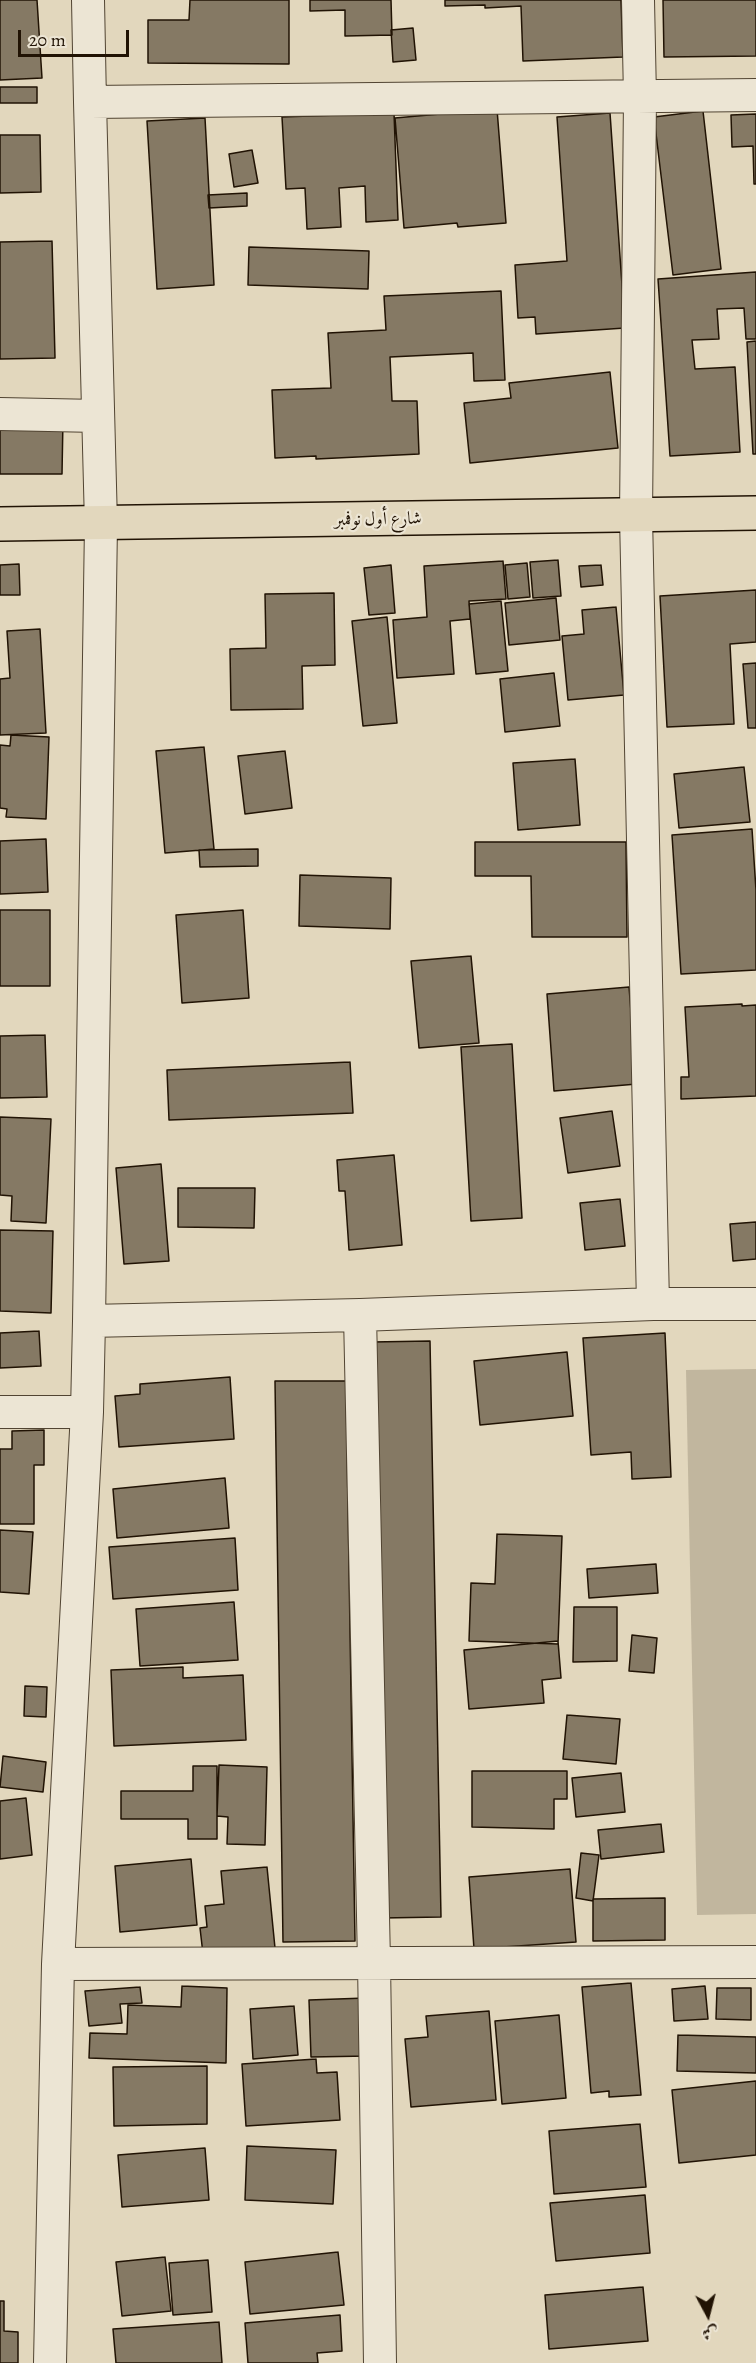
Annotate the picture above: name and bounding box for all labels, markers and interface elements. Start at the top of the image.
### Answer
scale bar [21,18,132,56]
text: 20 m [29,28,66,52]
street label: شارع أول نوفمبر [334,508,422,532]
north arrow [678,2285,738,2345]
text: ش [701,2321,719,2345]

